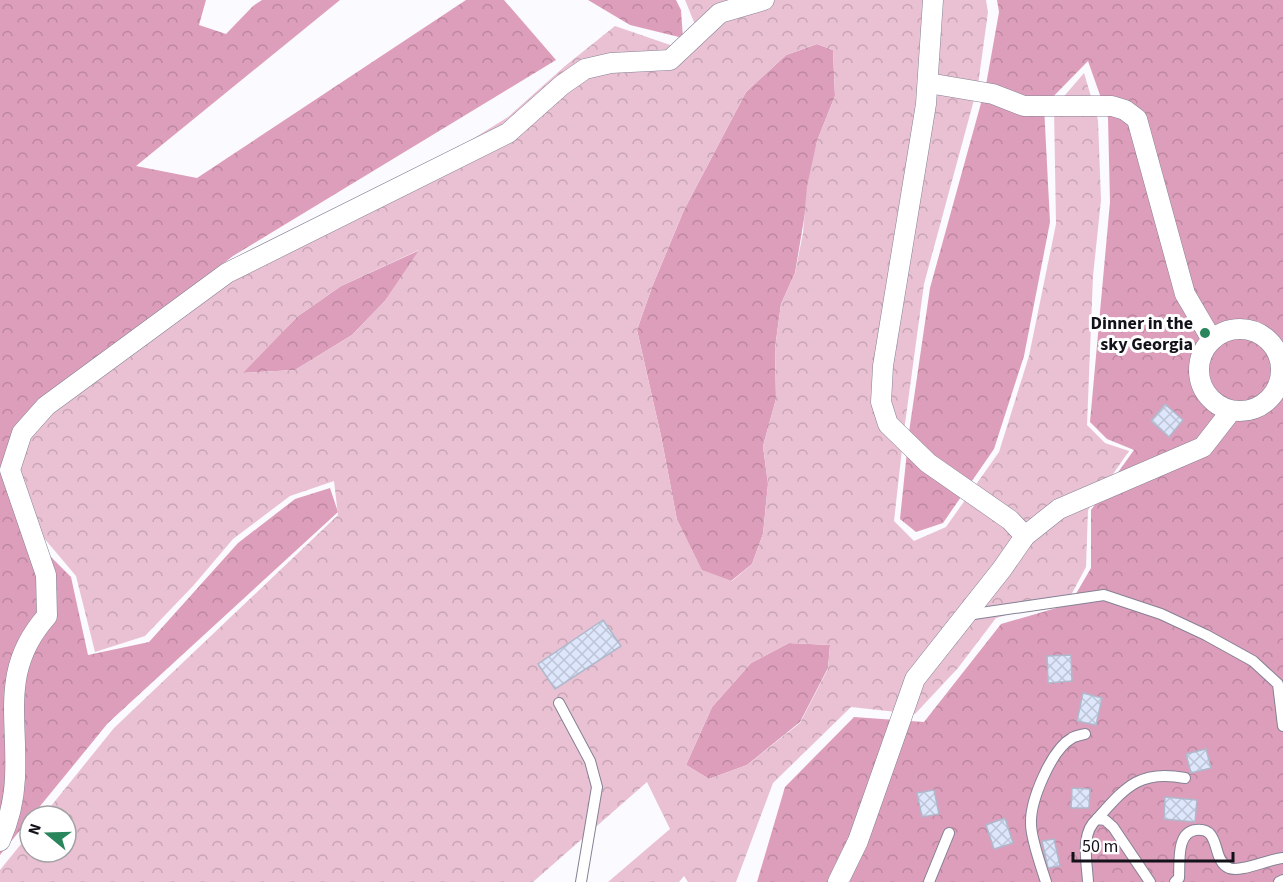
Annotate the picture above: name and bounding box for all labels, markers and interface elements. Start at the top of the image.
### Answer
place label: Dinner in the sky Georgia [1091,311,1193,357]
marker: Dinner in the sky Georgia [1198,326,1212,340]
north arrow [18,804,78,864]
text: N [23,821,47,838]
scale bar [1073,825,1234,863]
text: 50 m [1082,834,1118,859]

